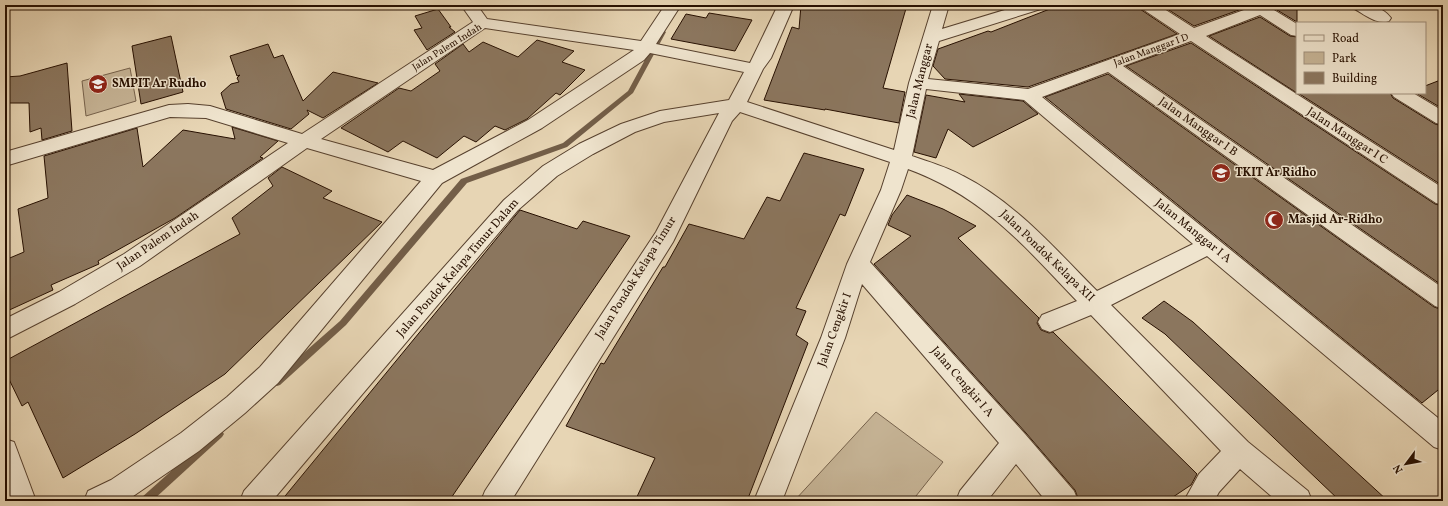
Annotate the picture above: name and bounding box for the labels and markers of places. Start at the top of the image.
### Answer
school or university icon: SMPIT Ar Rudho [87,73,109,95]
place label: SMPIT Ar Rudho [112,76,206,92]
school or university icon: TKIT Ar Ridho [1210,162,1232,184]
place label: TKIT Ar Ridho [1235,165,1316,181]
mosque icon: Masjid Ar-Ridho [1263,209,1285,231]
place label: Masjid Ar-Ridho [1288,212,1382,228]

